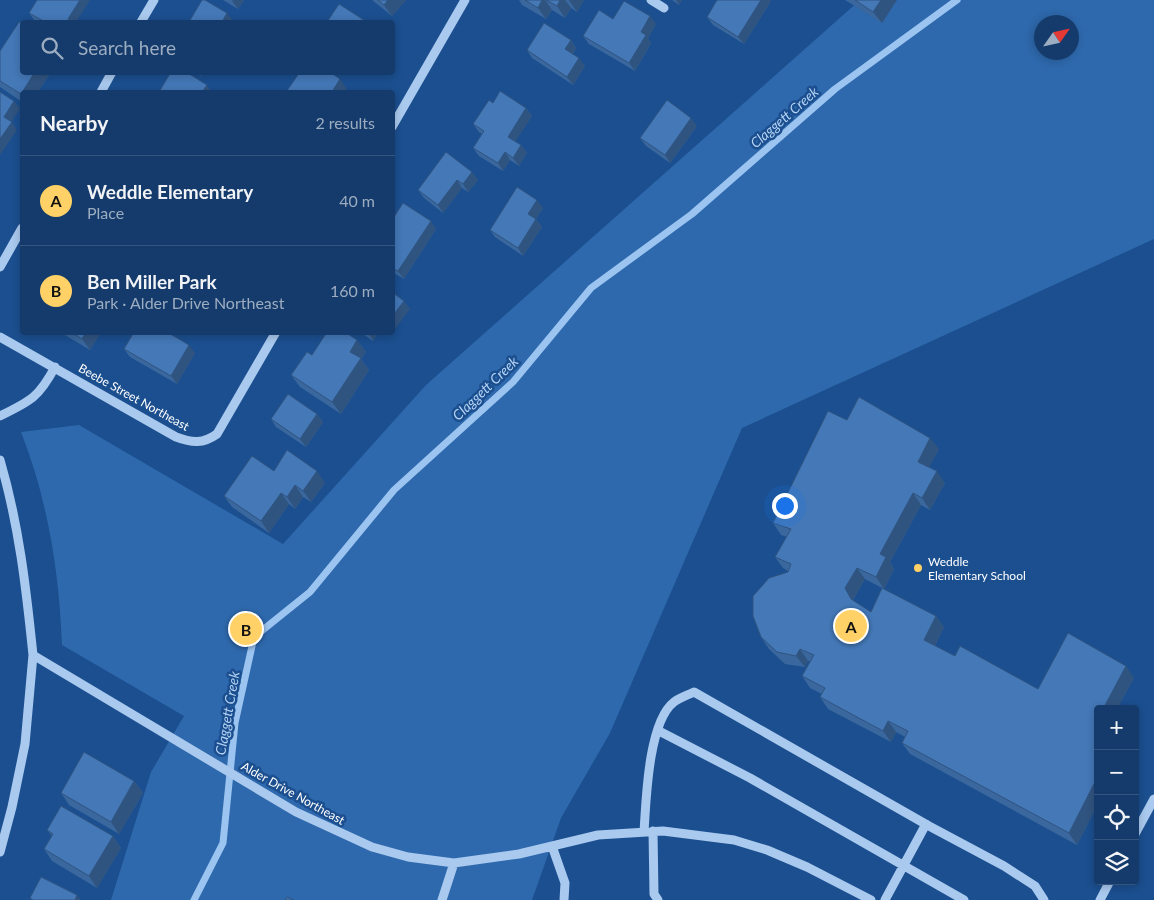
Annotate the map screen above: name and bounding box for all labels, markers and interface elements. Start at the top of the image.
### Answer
north arrow [1034,15,1079,60]
search box [20,20,395,75]
icon: search [38,34,66,62]
text: Search here [78,36,176,59]
water label: Claggett Creek [746,83,822,151]
text: Nearby [40,110,108,135]
text: 2 results [315,113,375,132]
text: Weddle Elementary [87,180,253,203]
text: A [50,191,62,210]
text: 40 m [339,191,375,210]
text: Place [87,203,124,222]
text: Ben Miller Park [87,270,217,293]
text: B [51,281,61,300]
text: 160 m [330,281,375,300]
text: Park · Alder Drive Northeast [87,293,284,312]
water label: Claggett Creek [449,352,522,424]
street label: Beebe Street Northeast [76,360,193,434]
your location [772,493,798,519]
place label: Weddle Elementary School [928,554,1026,583]
marker: Weddle Elementary School [912,562,924,574]
pin: A [835,607,867,645]
pin: B [230,610,262,648]
water label: Claggett Creek [211,669,243,756]
map controls [1094,705,1139,885]
button: + [1094,705,1139,750]
button: − [1094,750,1139,795]
street label: Alder Drive Northeast [239,758,348,828]
button: locate [1094,795,1139,840]
button: layers [1094,840,1139,885]

